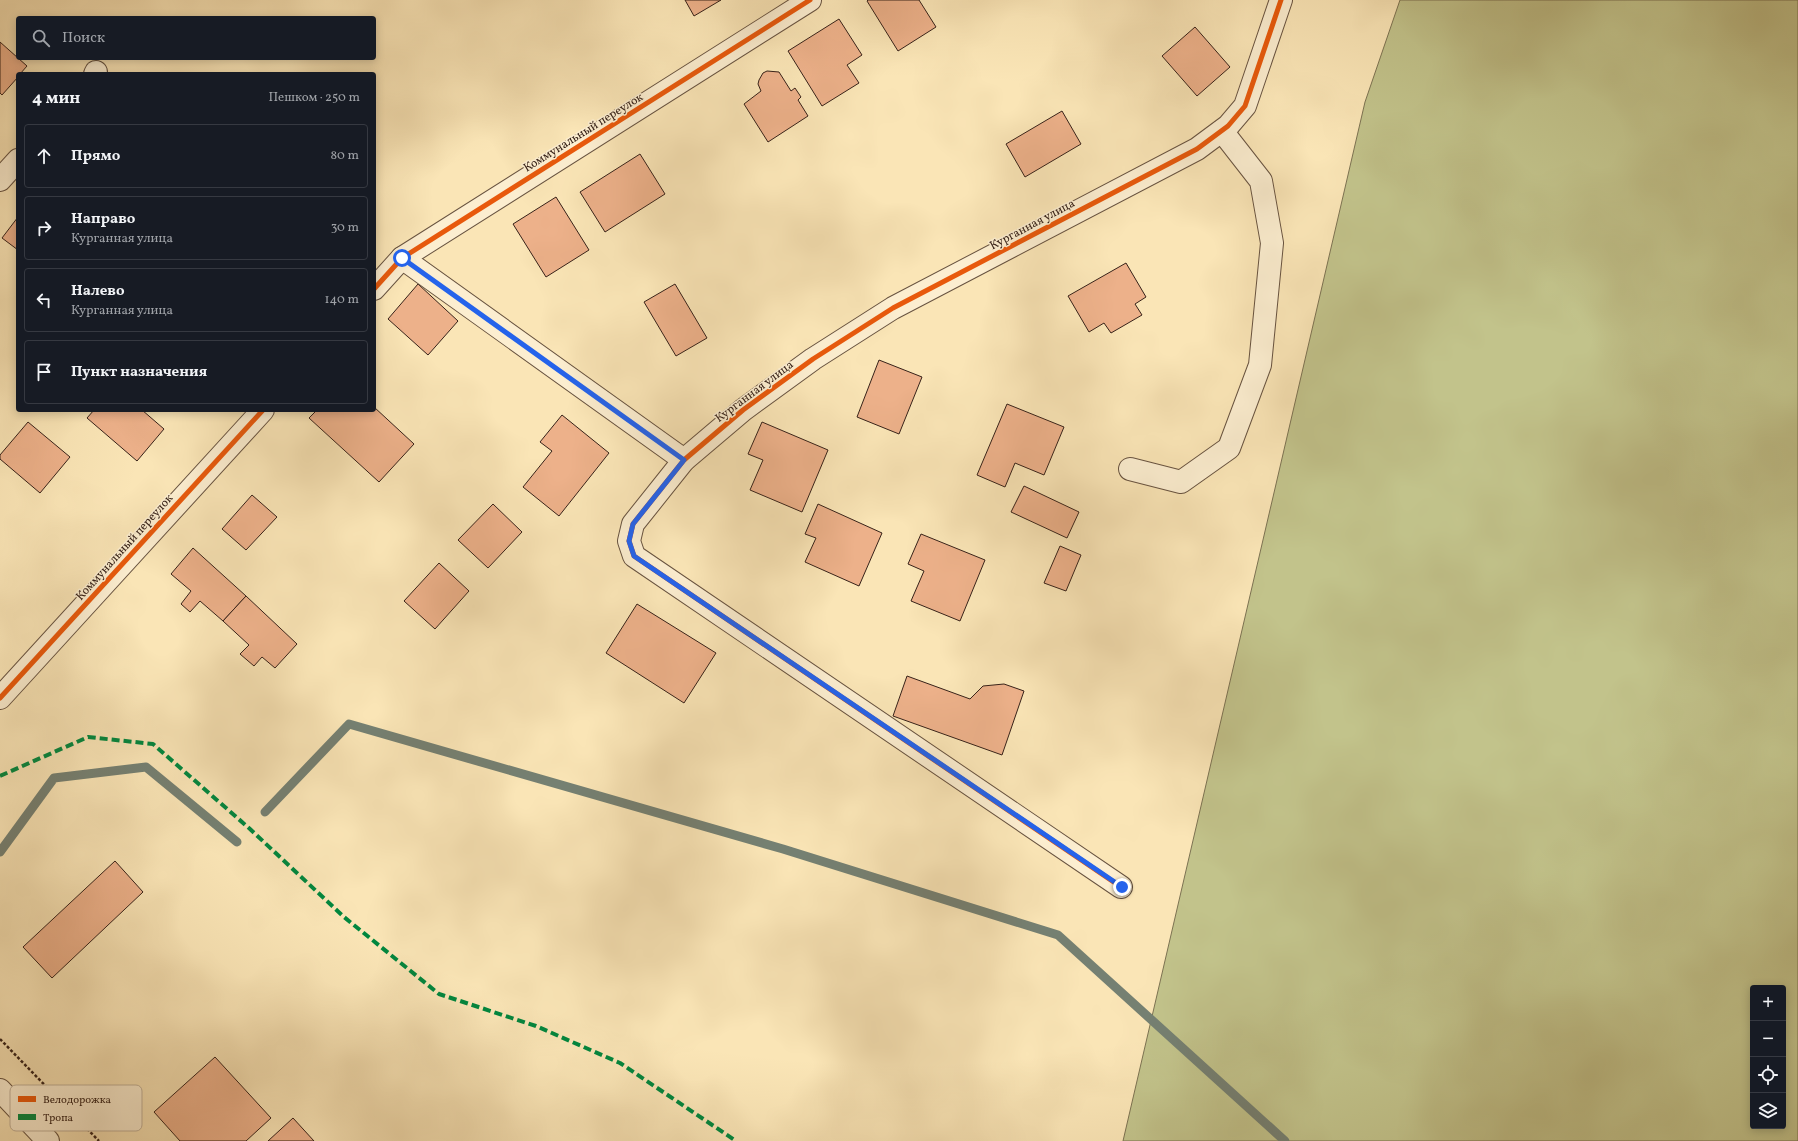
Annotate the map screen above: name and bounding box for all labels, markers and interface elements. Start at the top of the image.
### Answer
search box [16,16,376,60]
icon: search [30,27,52,49]
text: Поиск [62,28,105,49]
text: 4 мин [32,87,80,110]
text: Пешком · 250 m [268,89,360,107]
street label: Коммунальный переулок [521,89,647,176]
icon: ahead [33,145,55,167]
text: Прямо [71,146,120,167]
text: 80 m [330,147,359,165]
street label: Курганная улица [987,196,1078,254]
text: Направо [71,209,135,230]
icon: right [33,217,55,239]
text: 30 m [331,219,359,237]
text: Курганная улица [71,230,173,248]
route start [393,249,411,267]
text: Налево [71,281,125,302]
icon: left [33,289,55,311]
text: 140 m [325,291,359,309]
text: Курганная улица [71,302,173,320]
street label: Курганная улица [712,357,797,427]
icon: arrive [33,361,55,383]
text: Пункт назначения [71,362,207,383]
street label: Коммунальный переулок [73,490,177,604]
route end [1113,878,1131,896]
map controls [1750,985,1786,1129]
button: + [1750,985,1786,1021]
button: − [1750,1021,1786,1057]
button: locate [1750,1057,1786,1093]
legend [10,1085,142,1131]
text: Велодорожка [43,1093,112,1108]
button: layers [1750,1093,1786,1129]
text: Тропа [43,1111,74,1126]

